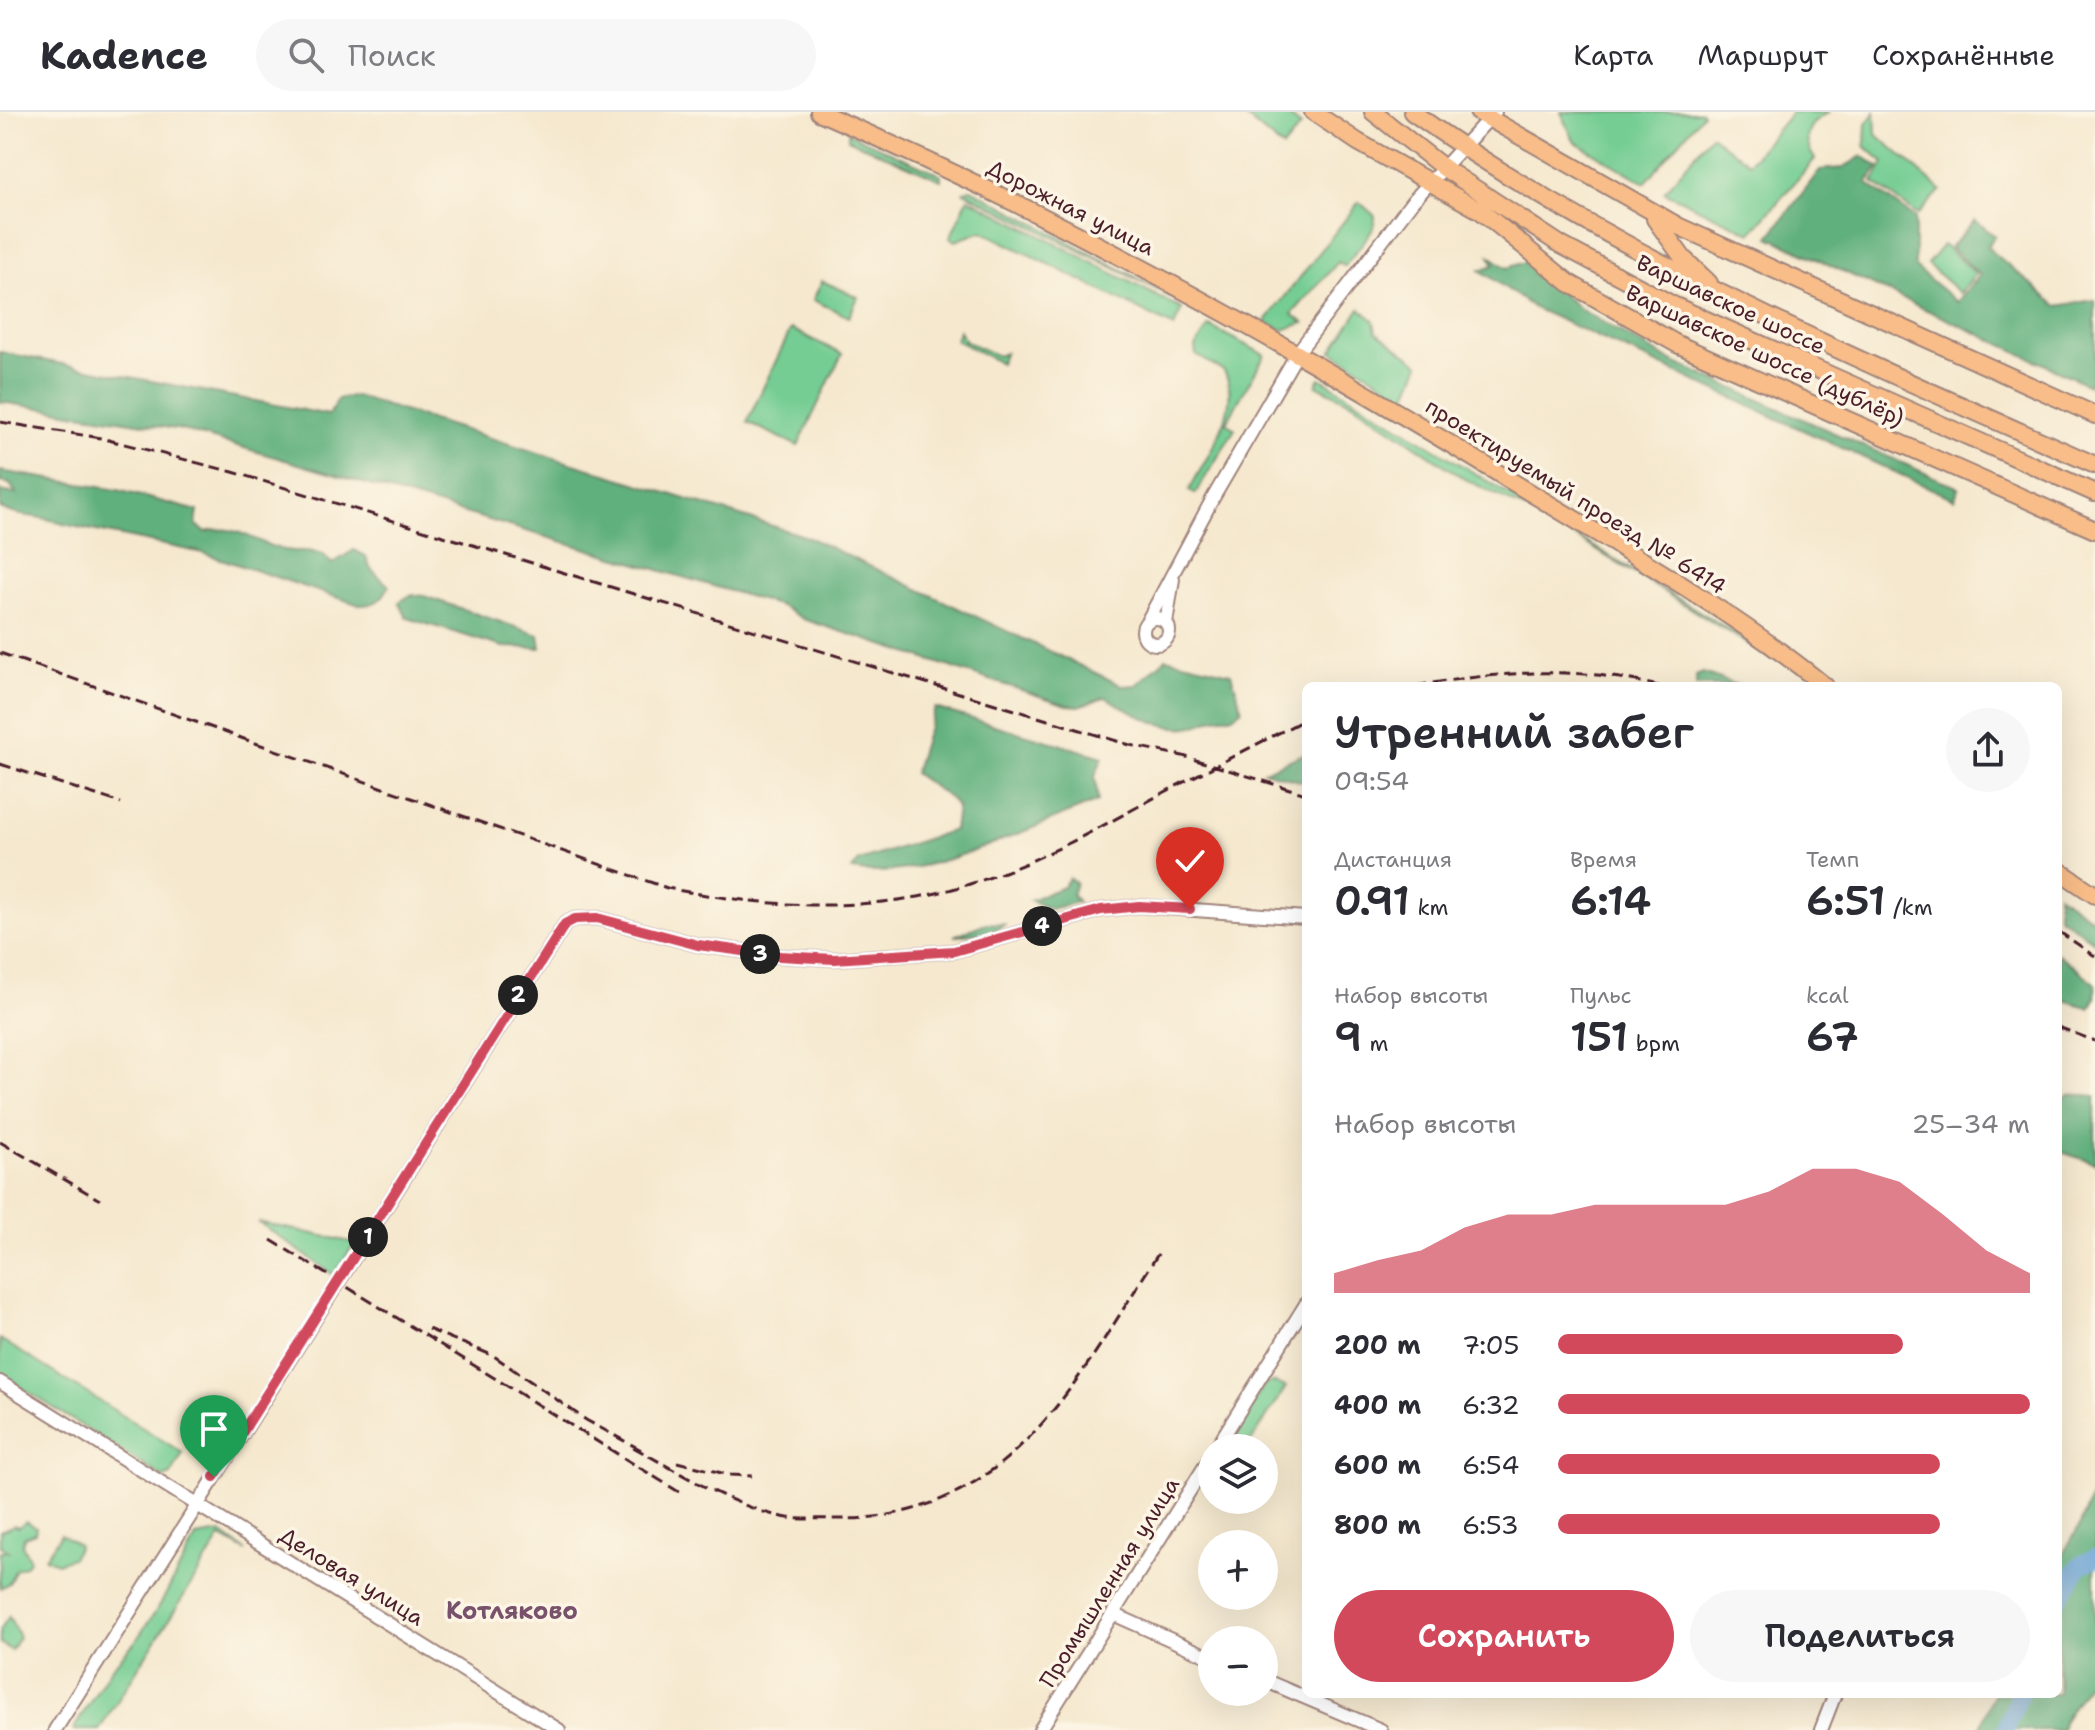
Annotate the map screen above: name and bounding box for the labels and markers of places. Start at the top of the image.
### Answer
pin [1156,827,1224,909]
pin: 4 [1022,906,1062,946]
pin: 3 [740,934,780,974]
pin: 2 [498,975,538,1015]
pin: 1 [348,1217,388,1257]
pin [180,1395,248,1477]

